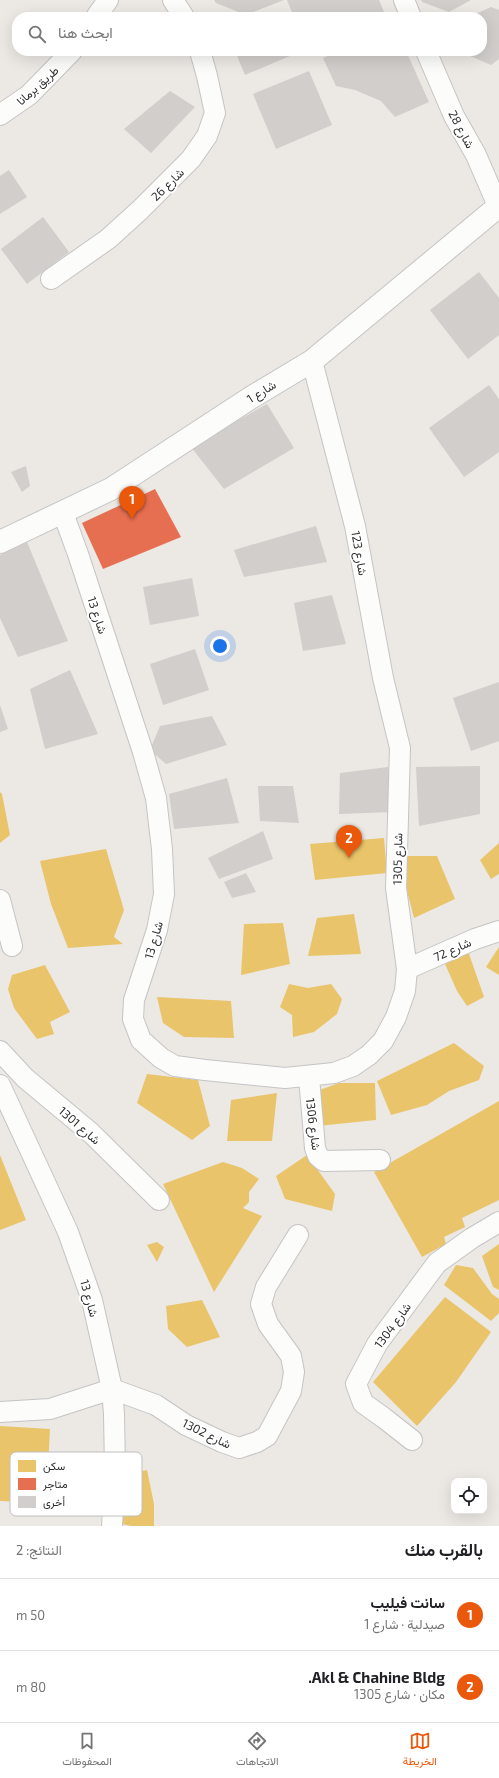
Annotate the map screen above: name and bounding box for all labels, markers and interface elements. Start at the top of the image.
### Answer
search box [12,12,487,56]
icon: search [26,23,48,45]
text: ابحث هنا [58,23,113,41]
street label: طريق برمانا [13,62,62,109]
street label: شارع 28 [444,108,478,152]
street label: شارع 26 [148,165,188,205]
street label: شارع 1 [244,377,280,408]
pin: 1 [119,486,145,519]
street label: شارع 123 [346,530,371,577]
street label: شارع 13 [83,595,111,636]
your location [210,636,230,656]
pin: 2 [336,825,362,858]
street label: شارع 1305 [390,833,407,885]
street label: شارع 13 [141,920,168,961]
street label: شارع 72 [431,935,474,966]
street label: شارع 1306 [301,1097,324,1151]
street label: شارع 1301 [54,1103,104,1149]
street label: شارع 13 [75,1278,102,1319]
street label: شارع 1304 [371,1299,416,1352]
street label: شارع 1302 [179,1415,234,1453]
legend [10,1452,142,1516]
text: سكن [43,1459,66,1473]
text: متاجر [42,1477,68,1491]
map controls [451,1478,487,1514]
button: locate [451,1478,487,1514]
text: أخرى [43,1495,65,1509]
text: بالقرب منك [405,1539,483,1559]
text: النتائج: 2 [16,1542,62,1558]
text: سانت فيليب [370,1593,445,1611]
text: 50 m [16,1607,45,1623]
text: 1 [467,1607,473,1623]
text: صيدلية · شارع 1 [364,1616,445,1632]
text: Akl & Chahine Bldg. [308,1668,445,1686]
text: 80 m [16,1679,46,1695]
text: 2 [466,1679,474,1695]
text: مكان · شارع 1305 [354,1686,445,1702]
tab: المحفوظات [62,1730,112,1771]
tab: الاتجاهات [236,1730,279,1771]
tab: الخريطة [403,1730,437,1771]

